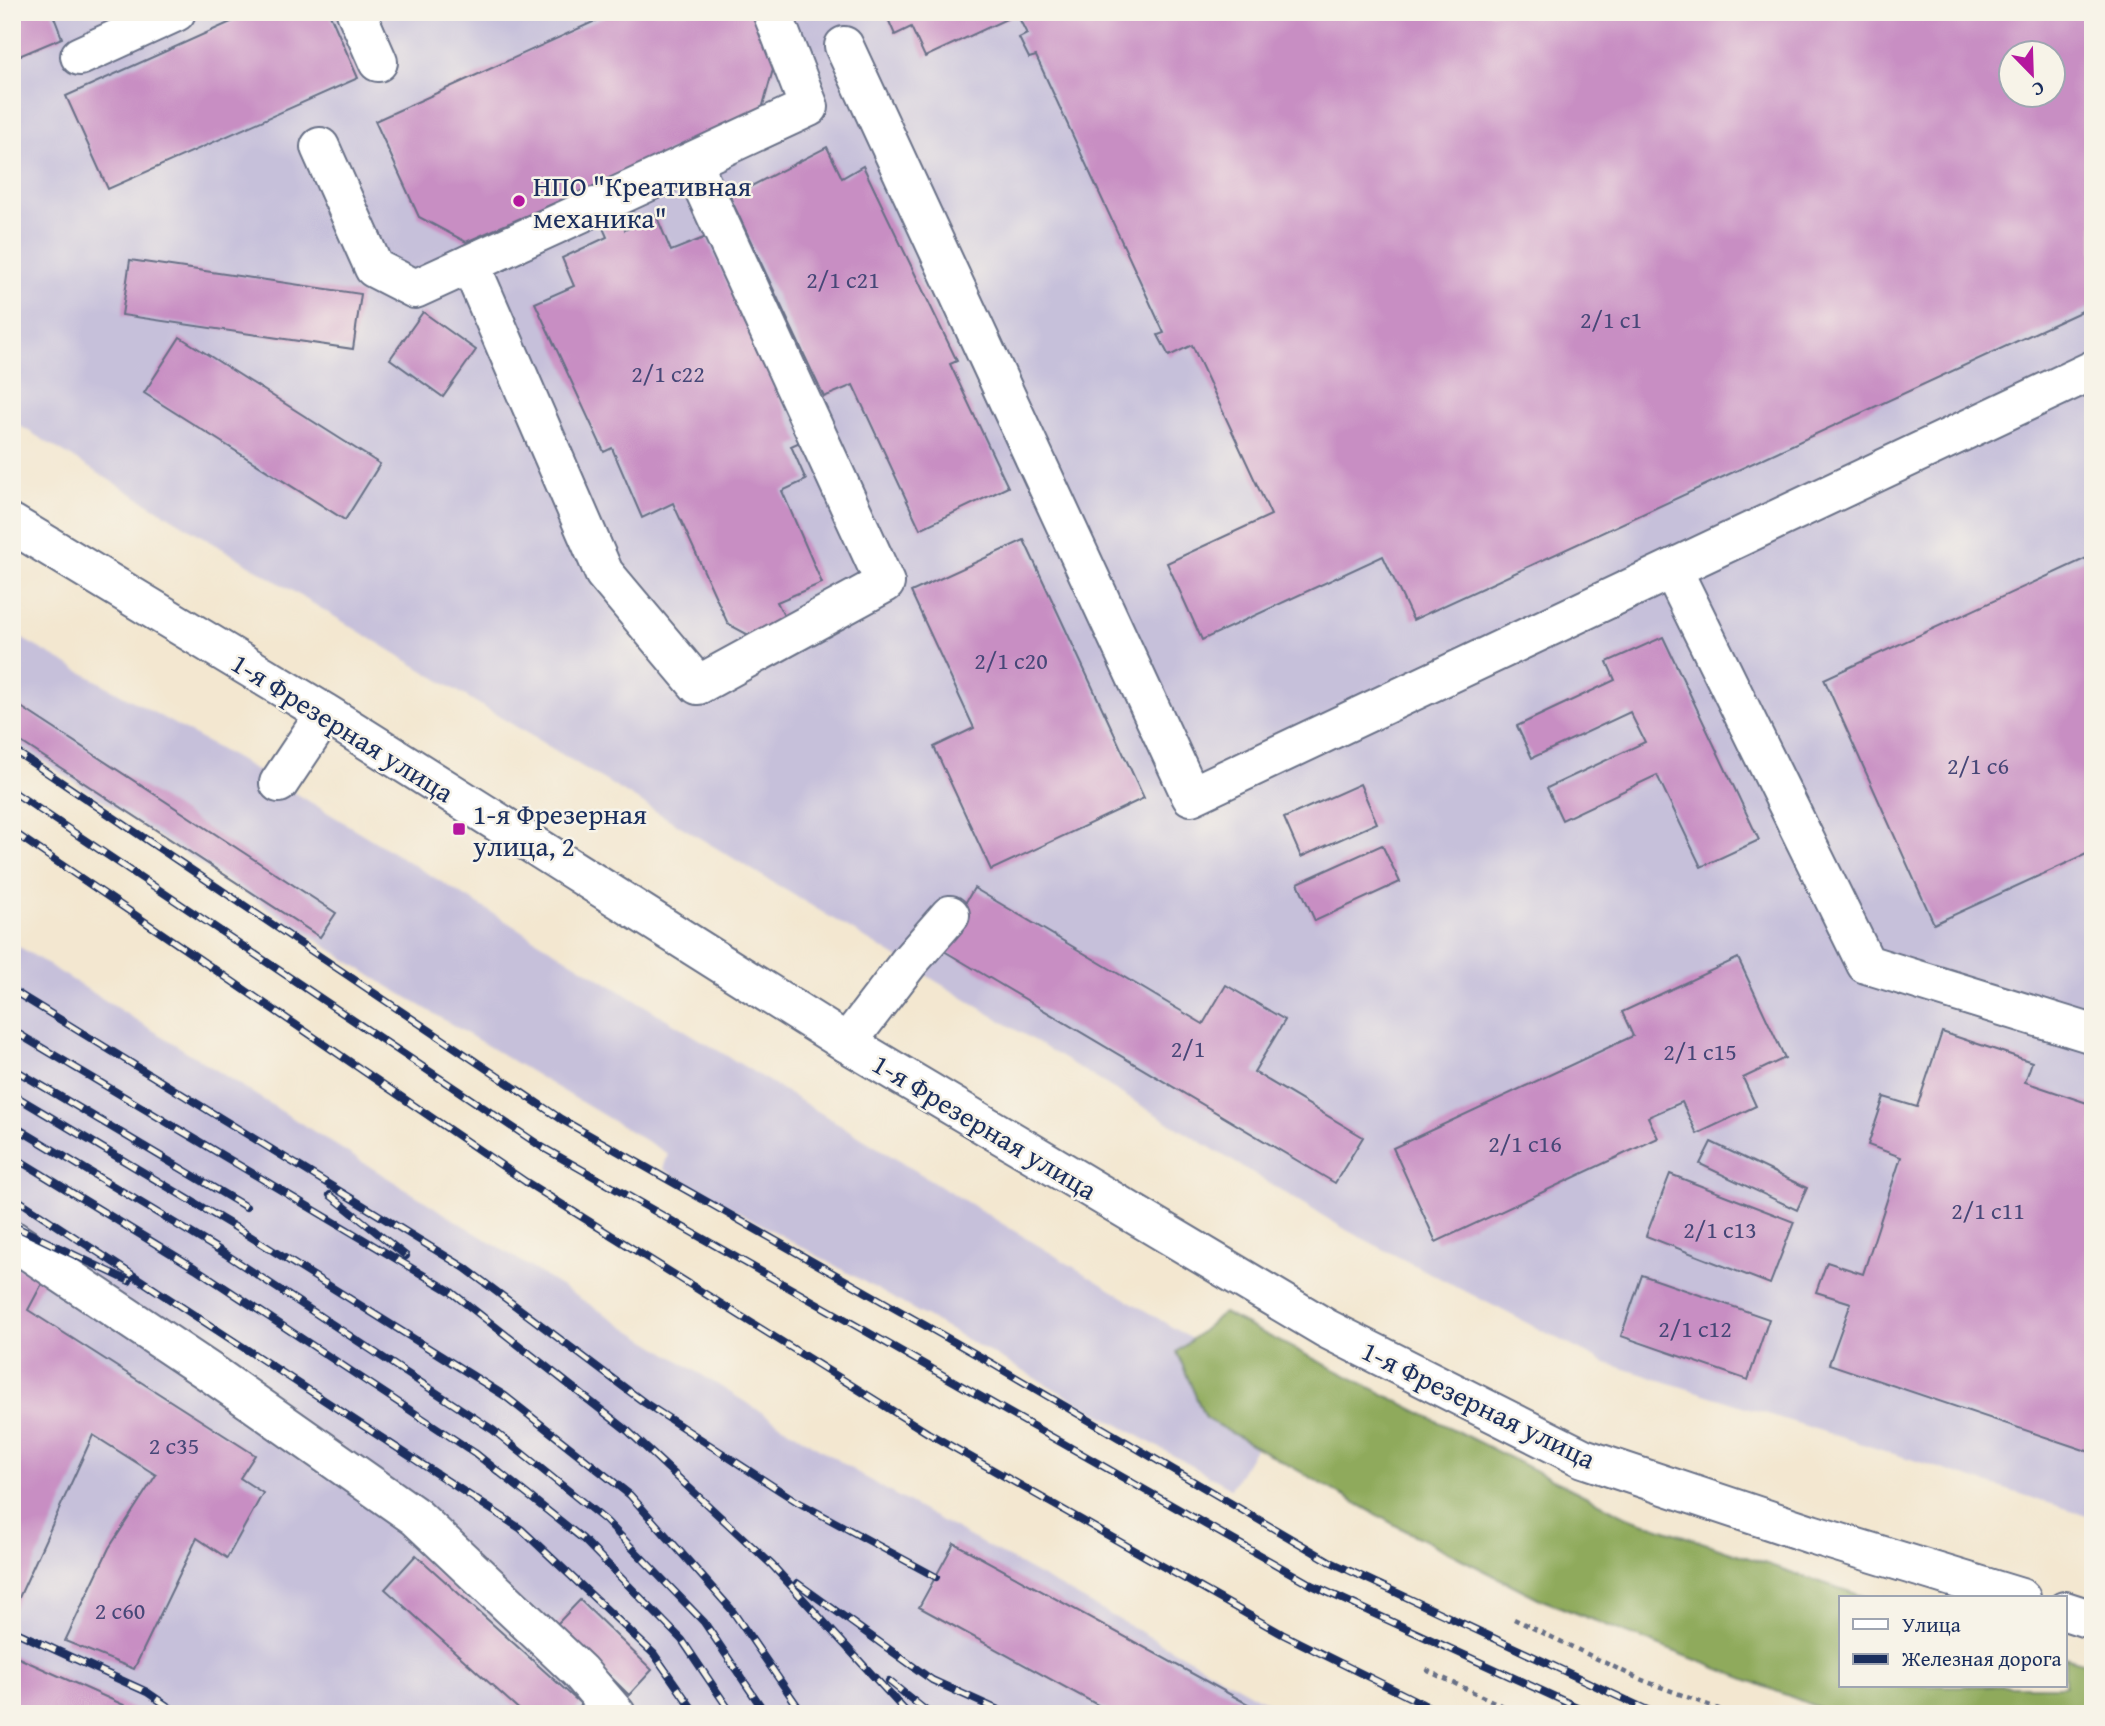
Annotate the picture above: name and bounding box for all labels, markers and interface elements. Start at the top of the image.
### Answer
north arrow [1996,38,2066,108]
text: С [2028,75,2049,105]
place label: НПО "Креативная механика" [533,165,751,238]
marker: НПО "Креативная механика" [511,193,527,209]
house number: 2/1 c21 [806,262,880,297]
house number: 2/1 с1 [1580,302,1642,337]
house number: 2/1 c22 [631,356,705,391]
street label: 1-я Фрезерная улица [224,642,463,813]
house number: 2/1 c20 [974,643,1048,678]
house number: 2/1 с6 [1947,748,2009,783]
place label: 1-я Фрезерная улица, 2 [472,793,647,866]
marker: 1-я Фрезерная улица, 2 [451,821,467,837]
house number: 2/1 [1171,1031,1205,1066]
house number: 2/1 с15 [1663,1034,1737,1069]
street label: 1-я Фрезерная улица [865,1043,1106,1210]
house number: 2/1 с16 [1488,1126,1562,1161]
house number: 2/1 с11 [1951,1193,2025,1228]
house number: 2/1 с13 [1683,1212,1757,1247]
house number: 2/1 с12 [1658,1311,1732,1346]
street label: 1-я Фрезерная улица [1355,1330,1604,1479]
house number: 2 с35 [149,1428,199,1463]
house number: 2 с60 [95,1593,145,1628]
legend [1839,1596,2066,1688]
text: Улица [1902,1609,1961,1640]
text: Железная дорога [1901,1643,2062,1674]

